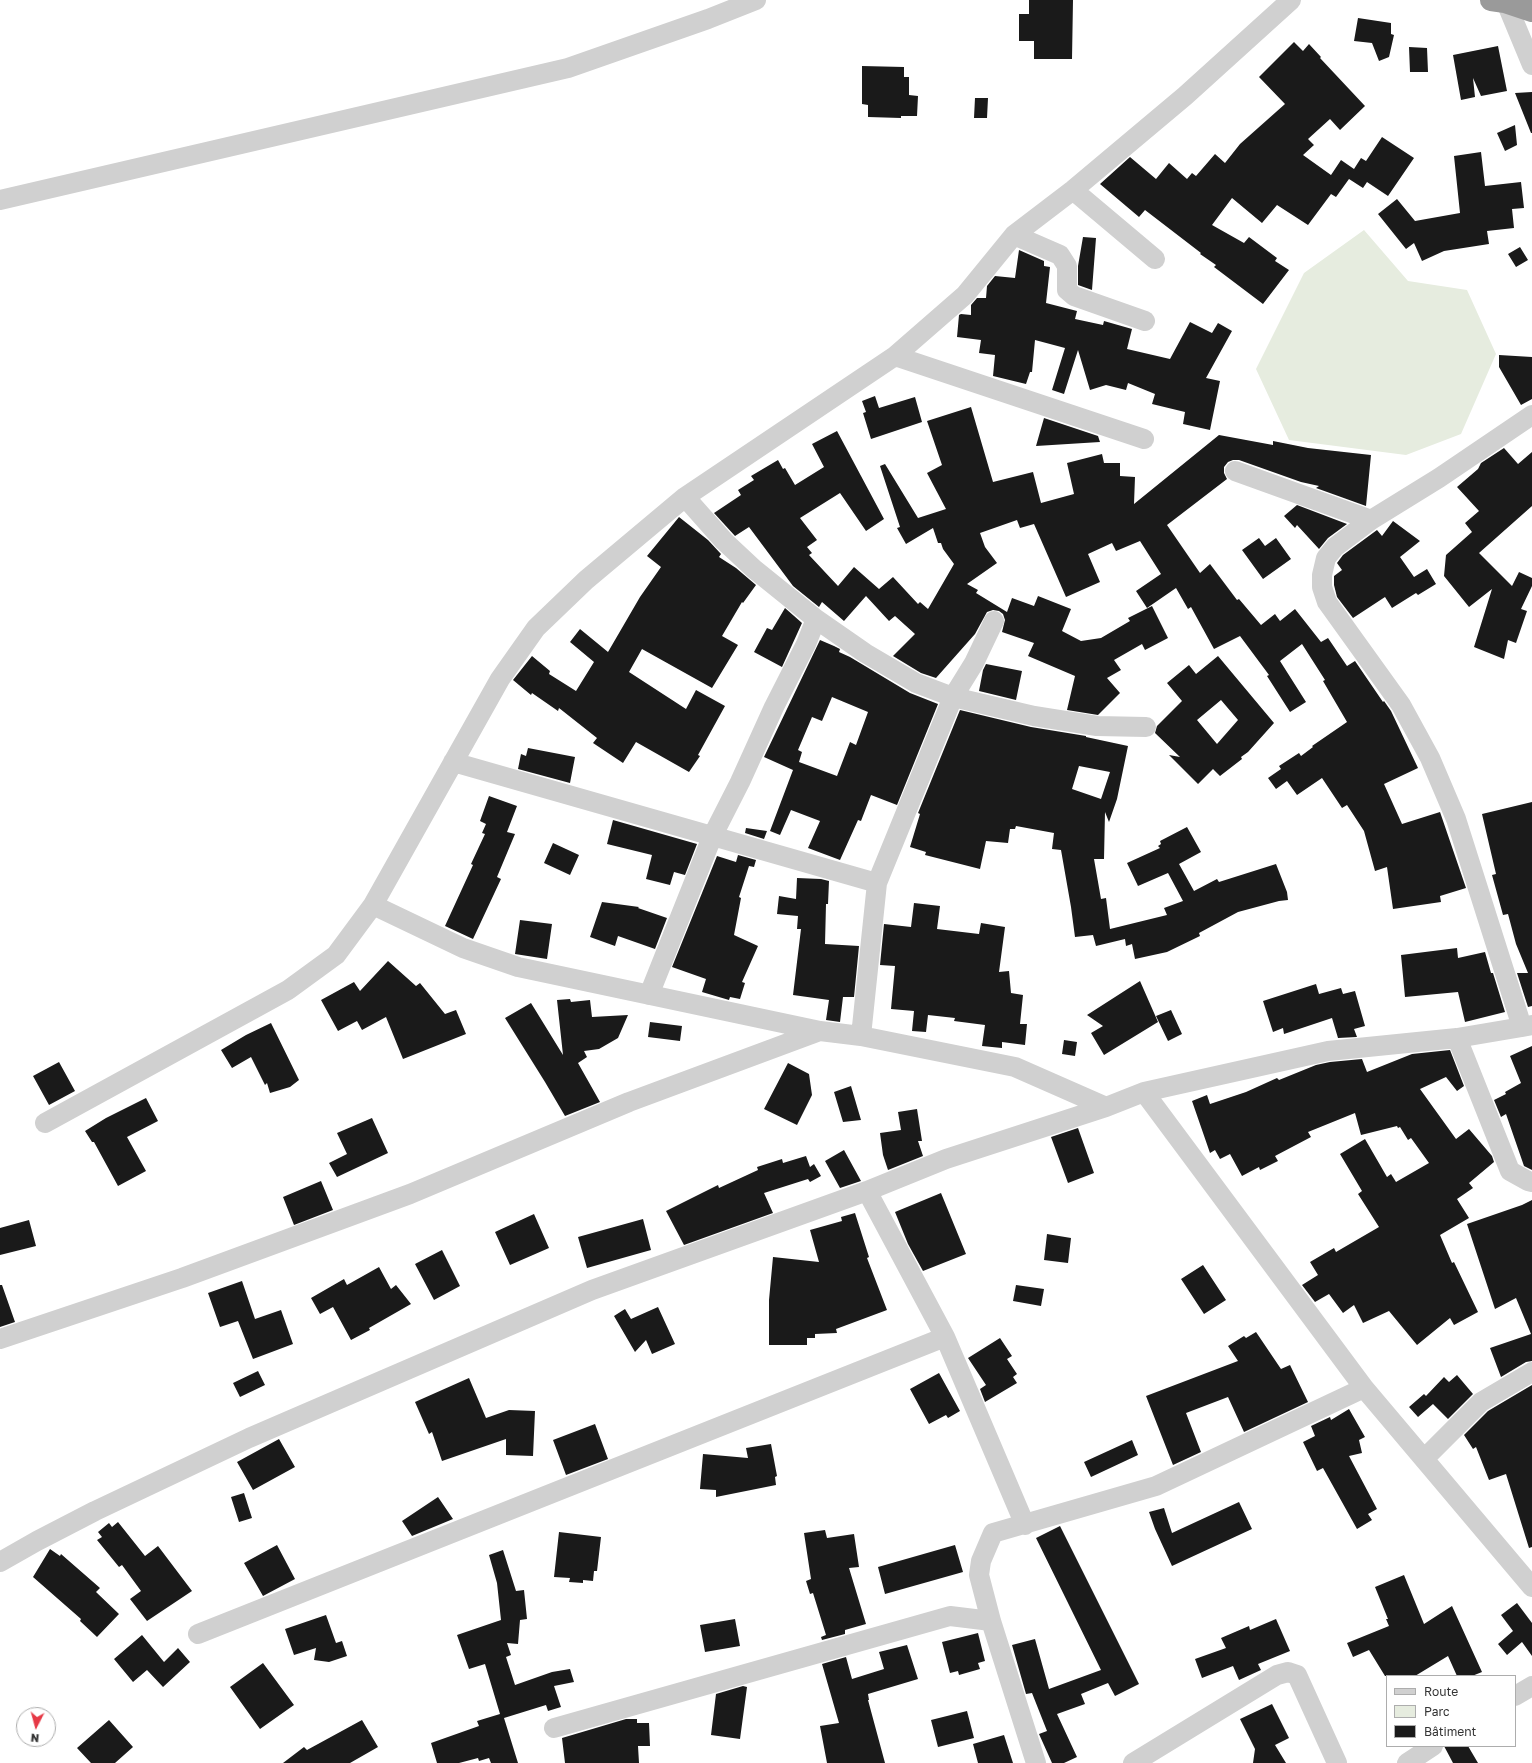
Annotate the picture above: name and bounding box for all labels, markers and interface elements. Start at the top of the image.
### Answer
legend [1386,1675,1516,1747]
text: Route [1424,1684,1458,1699]
text: Parc [1424,1704,1450,1719]
north arrow [16,1707,56,1747]
text: Bâtiment [1424,1724,1476,1739]
text: N [30,1732,40,1745]

